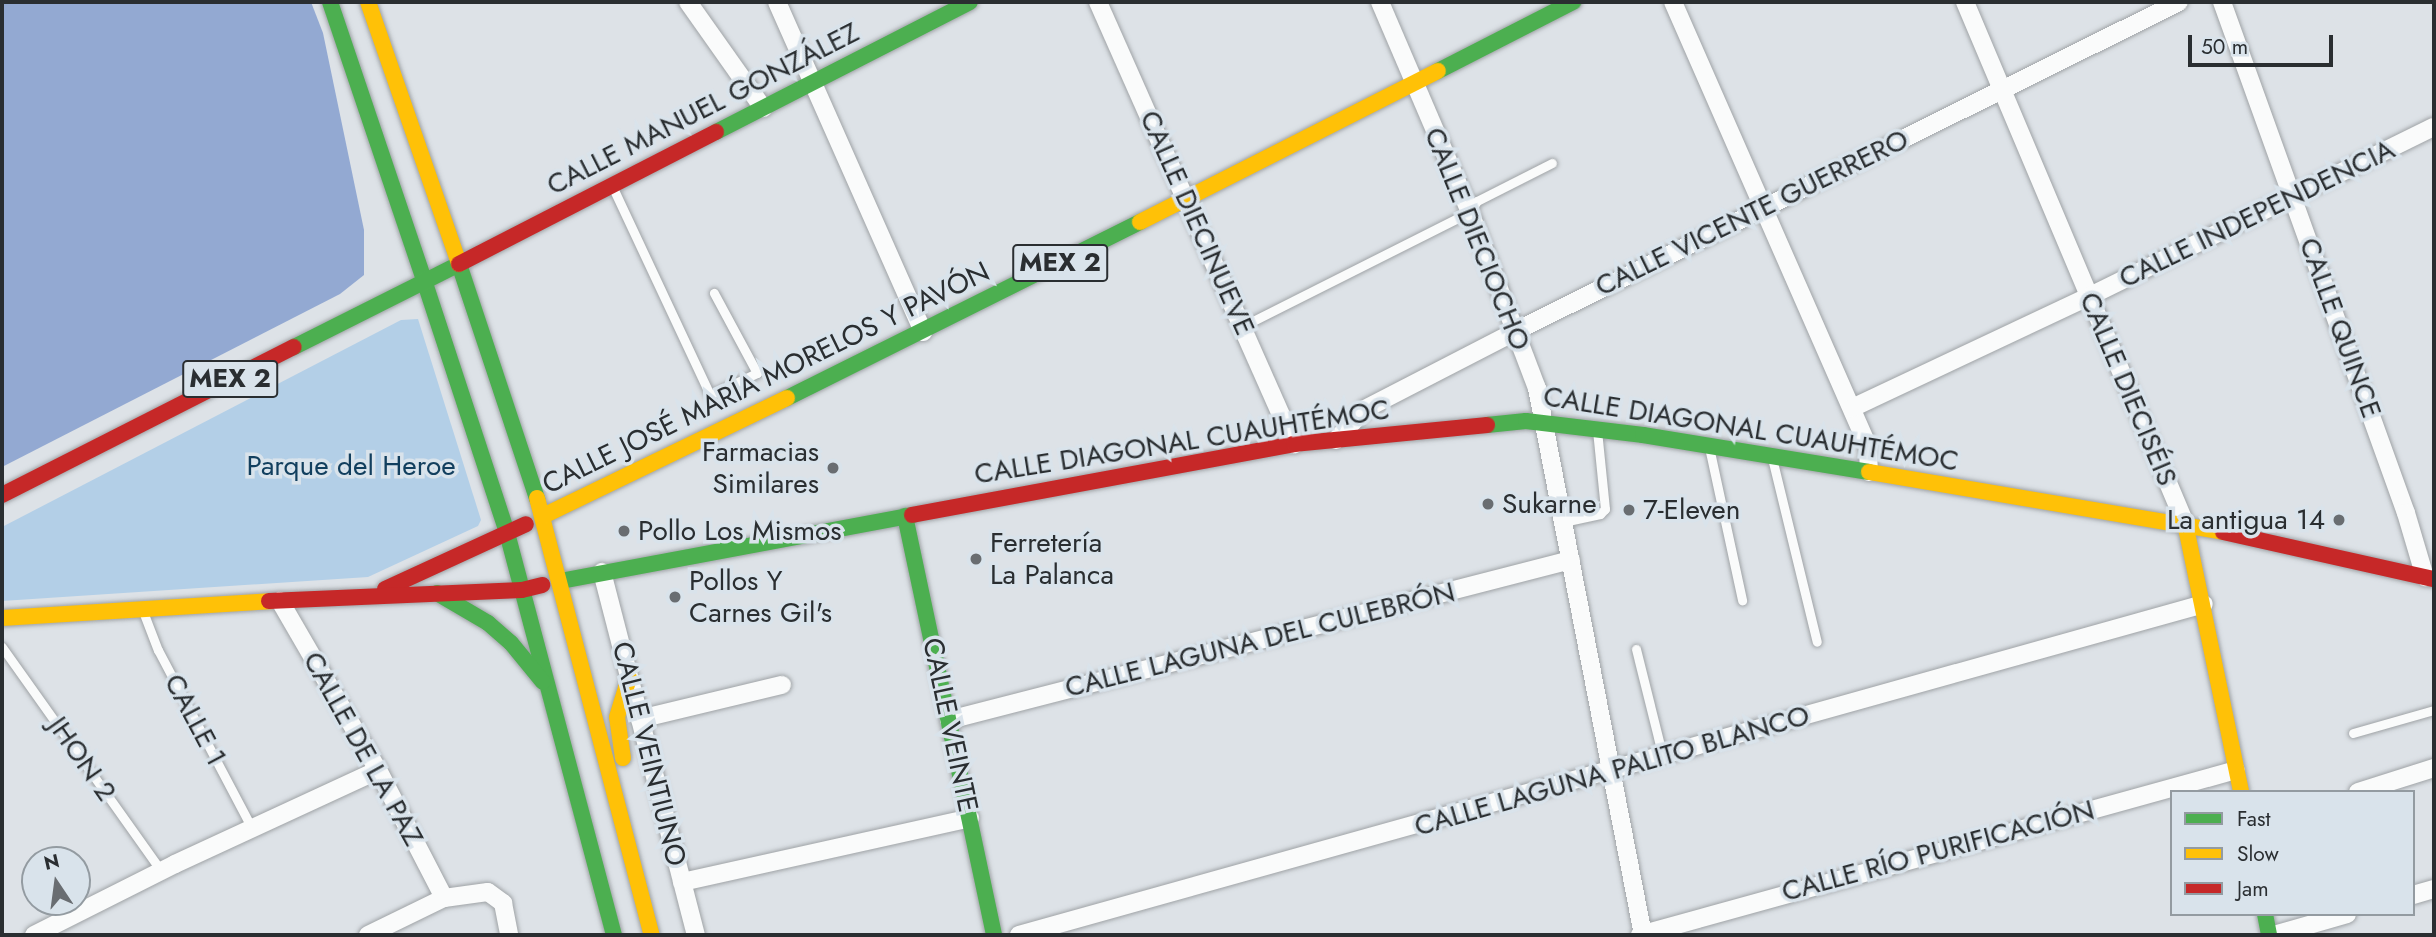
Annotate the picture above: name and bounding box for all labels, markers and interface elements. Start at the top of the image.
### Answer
street label: CALLE MANUEL GONZÁLEZ [541,16,865,202]
scale bar [2191,21,2336,65]
text: 50 m [2201,32,2248,62]
street label: CALLE DIECINUEVE [1132,106,1262,340]
street label: CALLE DIECIOCHO [1417,123,1537,355]
street label: CALLE VICENTE GUERRERO [1590,123,1914,303]
street label: CALLE INDEPENDENCIA [2114,133,2400,295]
street label: CALLE QUINCE [2292,233,2388,423]
road number: MEX 2 [1011,240,1109,286]
street label: CALLE JOSÉ MARÍA MORELOS Y PAVÓN [537,255,995,501]
street label: CALLE DIECISÉIS [2072,287,2184,491]
road number: MEX 2 [181,356,279,402]
street label: CALLE DIAGONAL CUAUHTÉMOC [1541,380,1961,478]
street label: CALLE DIAGONAL CUAUHTÉMOC [972,393,1392,491]
place label: Farmacias Similares [702,435,819,501]
park label: Parque del Heroe [246,449,456,483]
marker: Farmacias Similares [825,460,841,476]
place label: Sukarne [1502,487,1597,521]
place label: 7-Eleven [1643,493,1740,527]
marker: Sukarne [1480,496,1496,512]
marker: 7-Eleven [1621,502,1637,518]
place label: La antigua 14 [2167,503,2325,537]
marker: La antigua 14 [2331,512,2347,528]
place label: Pollo Los Mismos [638,514,842,548]
marker: Pollo Los Mismos [616,523,632,539]
place label: Ferretería La Palanca [990,526,1114,592]
marker: Ferretería La Palanca [968,551,984,567]
place label: Pollos Y Carnes Gil's [689,564,832,630]
street label: CALLE LAGUNA DEL CULEBRÓN [1062,575,1458,705]
marker: Pollos Y Carnes Gil's [667,589,683,605]
street label: CALLE VEINTE [915,635,985,815]
street label: CALLE VEINTIUNO [605,638,693,870]
street label: CALLE DE LA PAZ [296,646,430,852]
street label: CALLE 1 [157,668,233,772]
street label: CALLE LAGUNA PALITO BLANCO [1411,698,1813,844]
street label: JHON 2 [41,710,123,808]
legend [2170,790,2415,916]
street label: CALLE RÍO PURIFICACIÓN [1778,793,2098,909]
text: Fast [2237,804,2270,834]
text: Slow [2237,839,2279,869]
north arrow [21,846,91,916]
text: N [41,847,62,877]
text: Jam [2237,874,2269,904]

